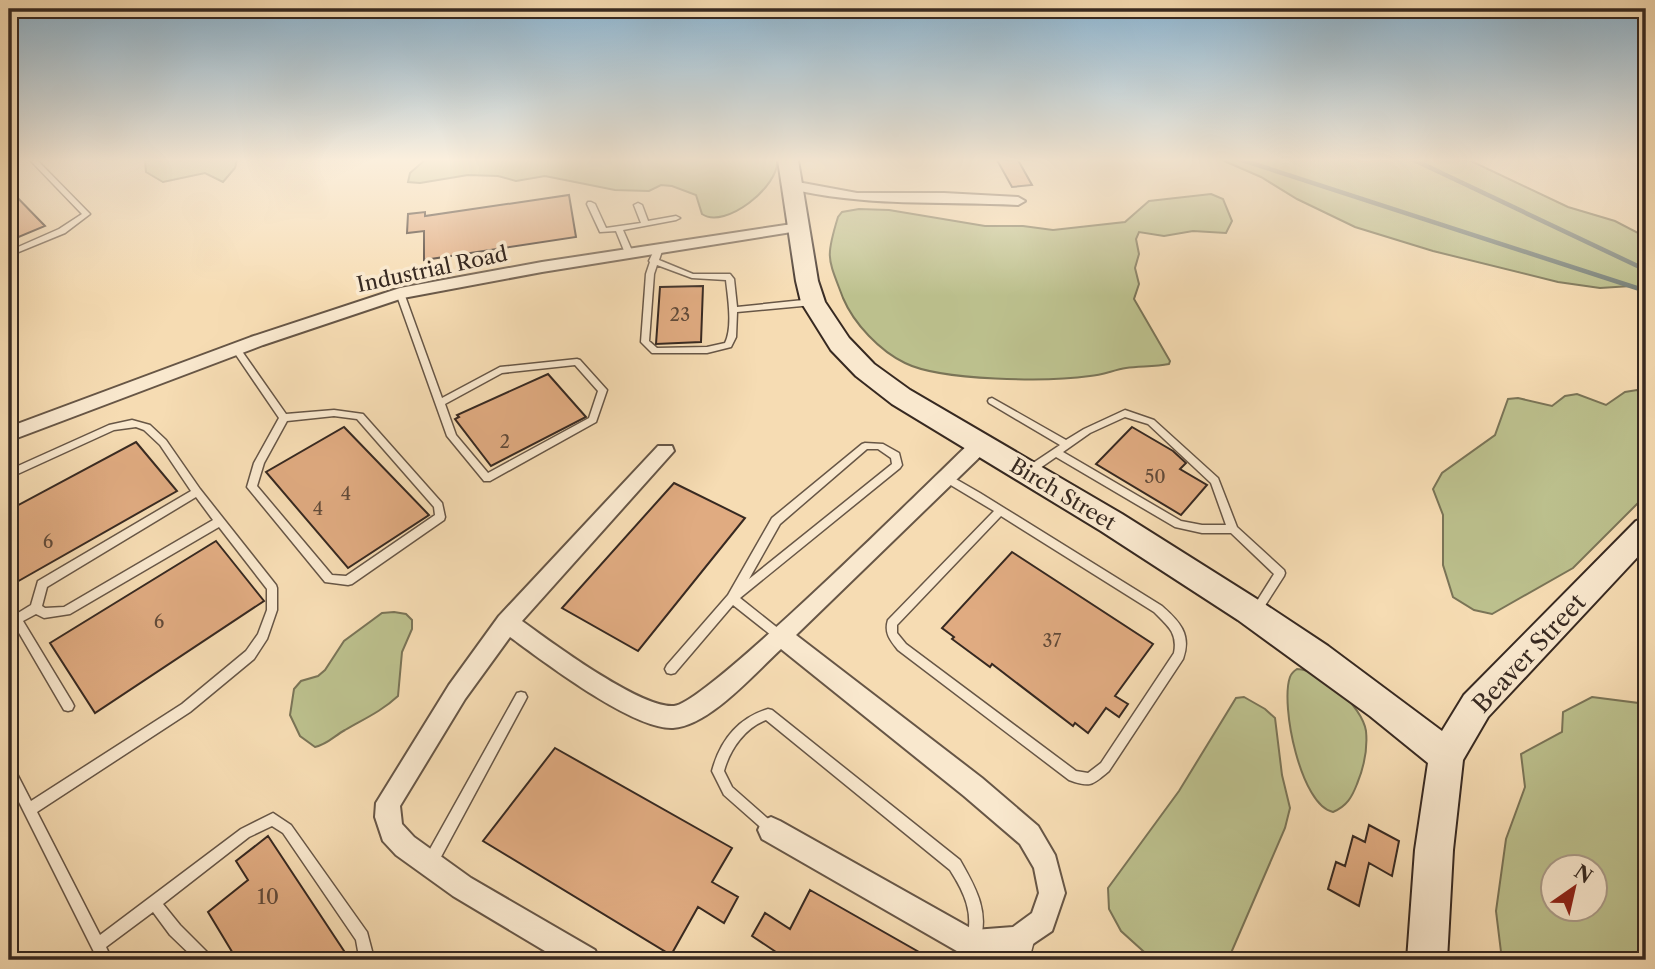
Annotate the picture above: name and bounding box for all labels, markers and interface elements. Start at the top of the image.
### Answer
street label: Industrial Road [354,241,510,297]
house number: 23 [670,304,690,326]
house number: 2 [500,431,510,453]
street label: Birch Street [1006,453,1121,536]
house number: 50 [1144,466,1166,488]
house number: 4 [341,483,351,505]
house number: 4 [313,498,323,520]
house number: 6 [43,531,53,553]
street label: Beaver Street [1467,587,1592,718]
house number: 6 [154,611,164,633]
house number: 37 [1043,630,1062,652]
north arrow [1540,853,1610,923]
text: N [1570,860,1597,888]
house number: 10 [257,884,279,909]

